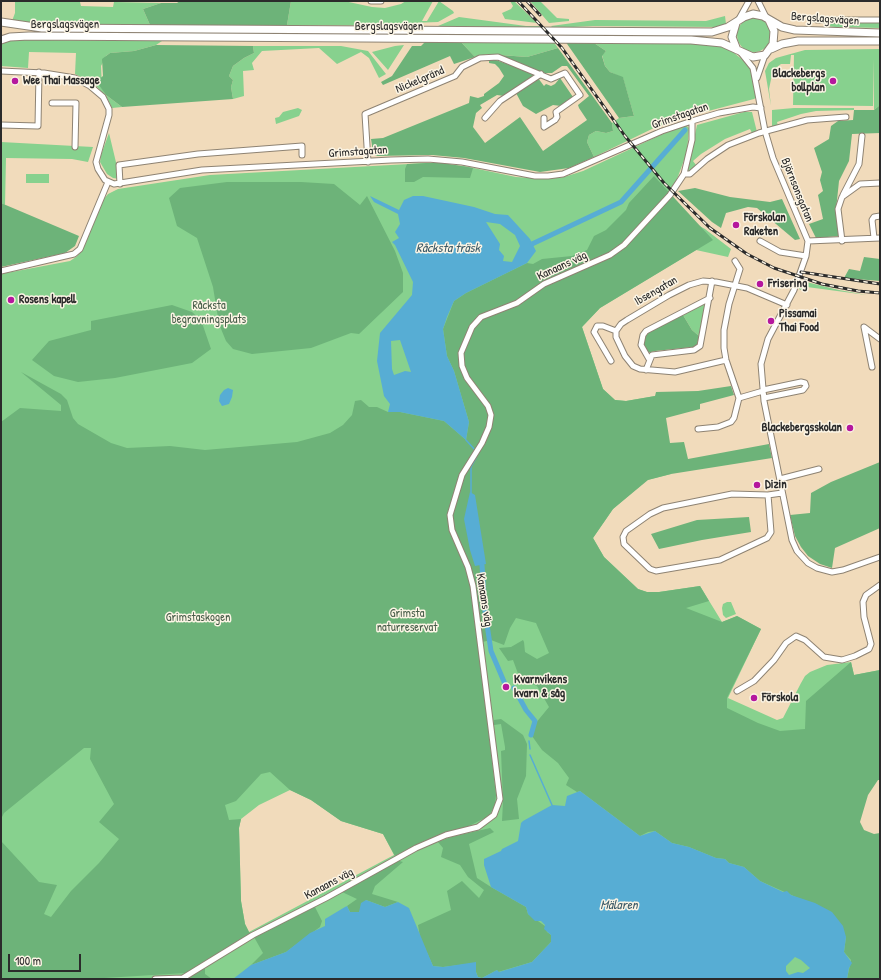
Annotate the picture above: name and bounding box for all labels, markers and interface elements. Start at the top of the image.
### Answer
street label: Bergslagsvägen [790,9,860,29]
street label: Bergslagsvägen [31,18,99,32]
street label: Bergslagsvägen [355,20,423,34]
street label: Nickelgränd [394,63,446,97]
place label: Blackebergs bollplan [772,67,825,95]
place label: Wee Thai Massage [23,74,99,88]
marker: Wee Thai Massage [10,76,20,86]
marker: Blackebergs bollplan [828,76,838,86]
street label: Grimstagatan [650,100,710,132]
street label: Grimstagatan [328,143,388,161]
street label: Björnsonsgatan [778,156,816,224]
place label: Förskolan Raketen [744,211,786,239]
marker: Förskolan Raketen [731,220,741,230]
water label: Råcksta träsk [416,241,480,257]
street label: Kanaans väg [535,248,589,284]
street label: Ibsengatan [632,273,680,309]
place label: Frisering [768,277,807,291]
marker: Frisering [755,279,765,289]
place label: Rosens kapell [19,293,76,307]
marker: Rosens kapell [6,295,16,305]
park label: Råcksta begravningsplats [172,299,246,327]
place label: Pissamai Thai Food [779,307,819,335]
marker: Pissamai Thai Food [766,316,776,326]
place label: Blackebergsskolan [762,421,842,435]
marker: Blackebergsskolan [845,423,855,433]
place label: Dizin [765,478,787,492]
marker: Dizin [752,480,762,490]
street label: Kanaans väg [473,572,495,628]
park label: Grimsta naturreservat [377,607,437,635]
park label: Grimstaskogen [166,611,230,625]
place label: Kvarnvikens kvarn & såg [514,673,567,701]
marker: Kvarnvikens kvarn & såg [501,682,511,692]
place label: Förskola [762,691,798,705]
marker: Förskola [749,693,759,703]
street label: Kanaans väg [302,865,356,903]
water label: Mälaren [600,898,638,914]
scale bar [10,946,83,972]
text: 100 m [15,952,41,969]

